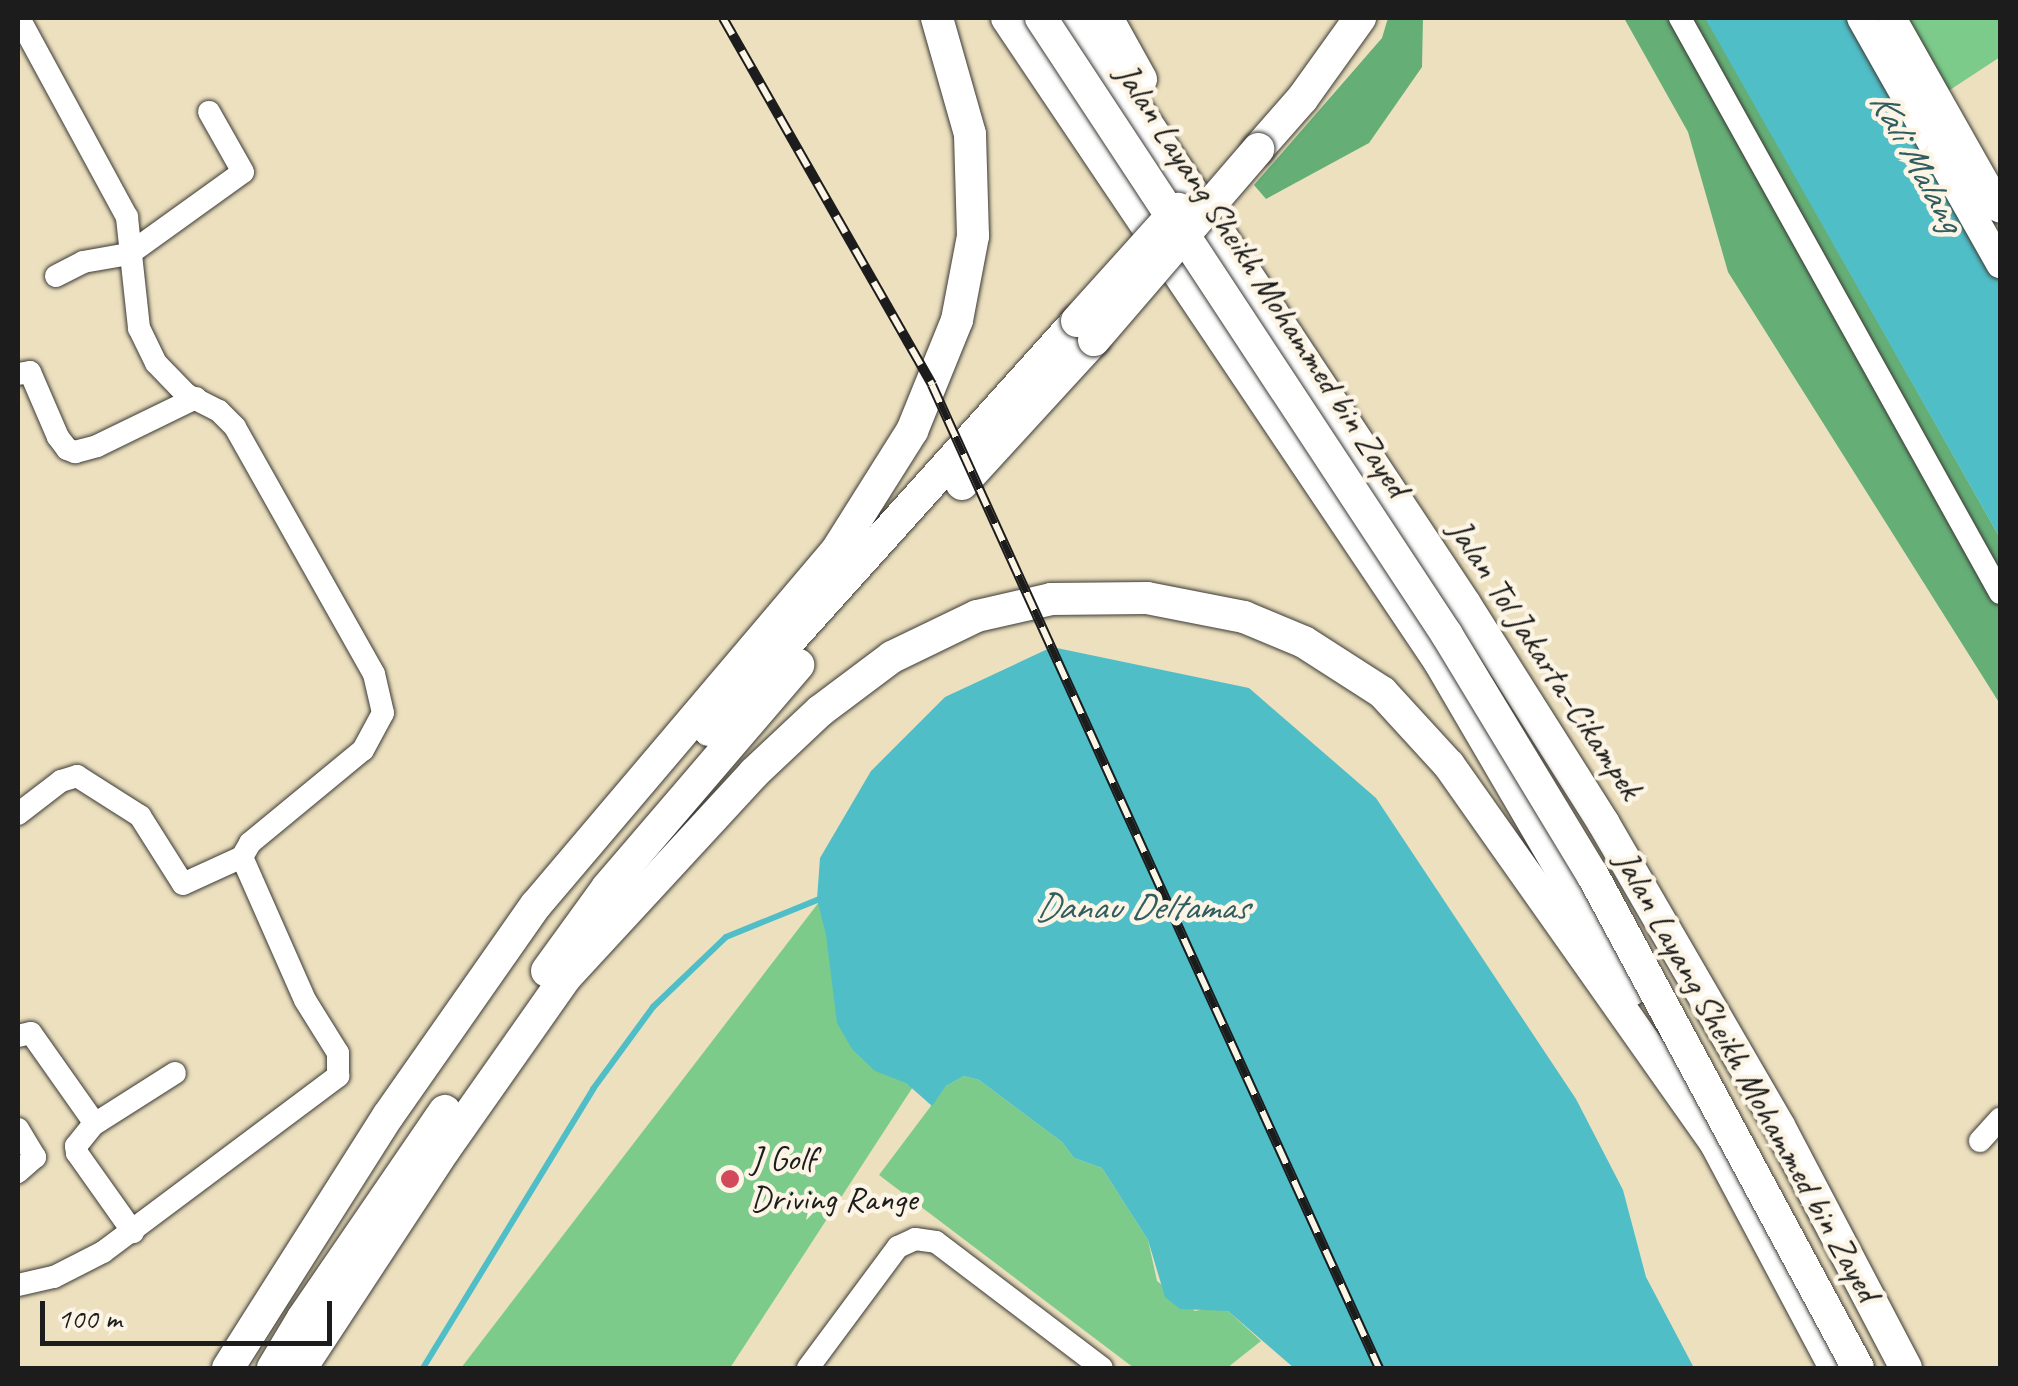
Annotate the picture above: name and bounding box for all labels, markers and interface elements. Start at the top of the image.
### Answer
street label: Jalan Layang Sheikh Mohammed bin Zayed [1106,55,1418,505]
water label: Kali Malang [1860,83,1974,239]
street label: Jalan Tol Jakarta–Cikampek [1439,511,1651,807]
street label: Jalan Layang Sheikh Mohammed bin Zayed [1605,843,1889,1309]
water label: Danau Deltamas [1034,884,1248,930]
place label: J Golf Driving Range [750,1138,918,1220]
marker: J Golf Driving Range [719,1168,741,1190]
scale bar [45,1281,338,1343]
text: 100 m [57,1299,122,1337]

